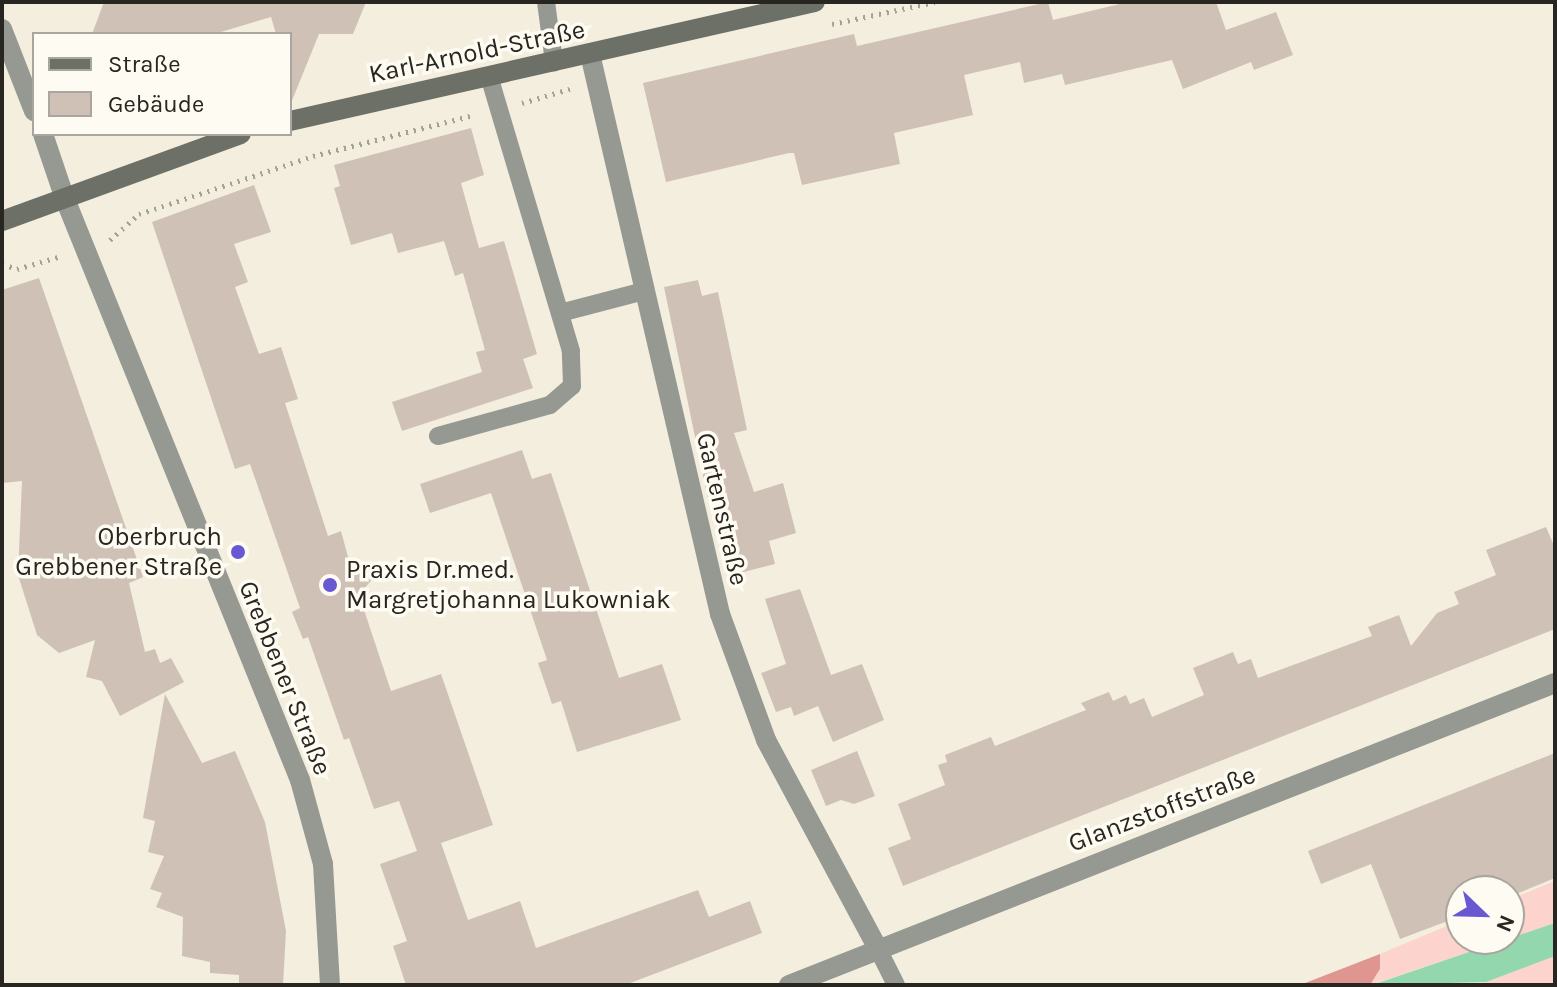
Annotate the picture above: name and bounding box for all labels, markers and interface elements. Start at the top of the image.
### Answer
street label: Karl-Arnold-Straße [366,14,588,90]
legend [32,32,292,136]
text: Straße [108,50,180,78]
text: Gebäude [108,90,204,118]
street label: Gartenstraße [689,430,755,588]
place label: Oberbruch Grebbener Straße [15,521,222,582]
marker: Oberbruch Grebbener Straße [229,543,247,561]
place label: Praxis Dr.med. Margretjohanna Lukowniak [346,554,671,616]
street label: Grebbener Straße [232,576,338,780]
marker: Praxis Dr.med. Margretjohanna Lukowniak [321,576,339,594]
street label: Glanzstoffstraße [1064,759,1260,859]
north arrow [1445,875,1525,955]
text: N [1490,911,1520,936]

